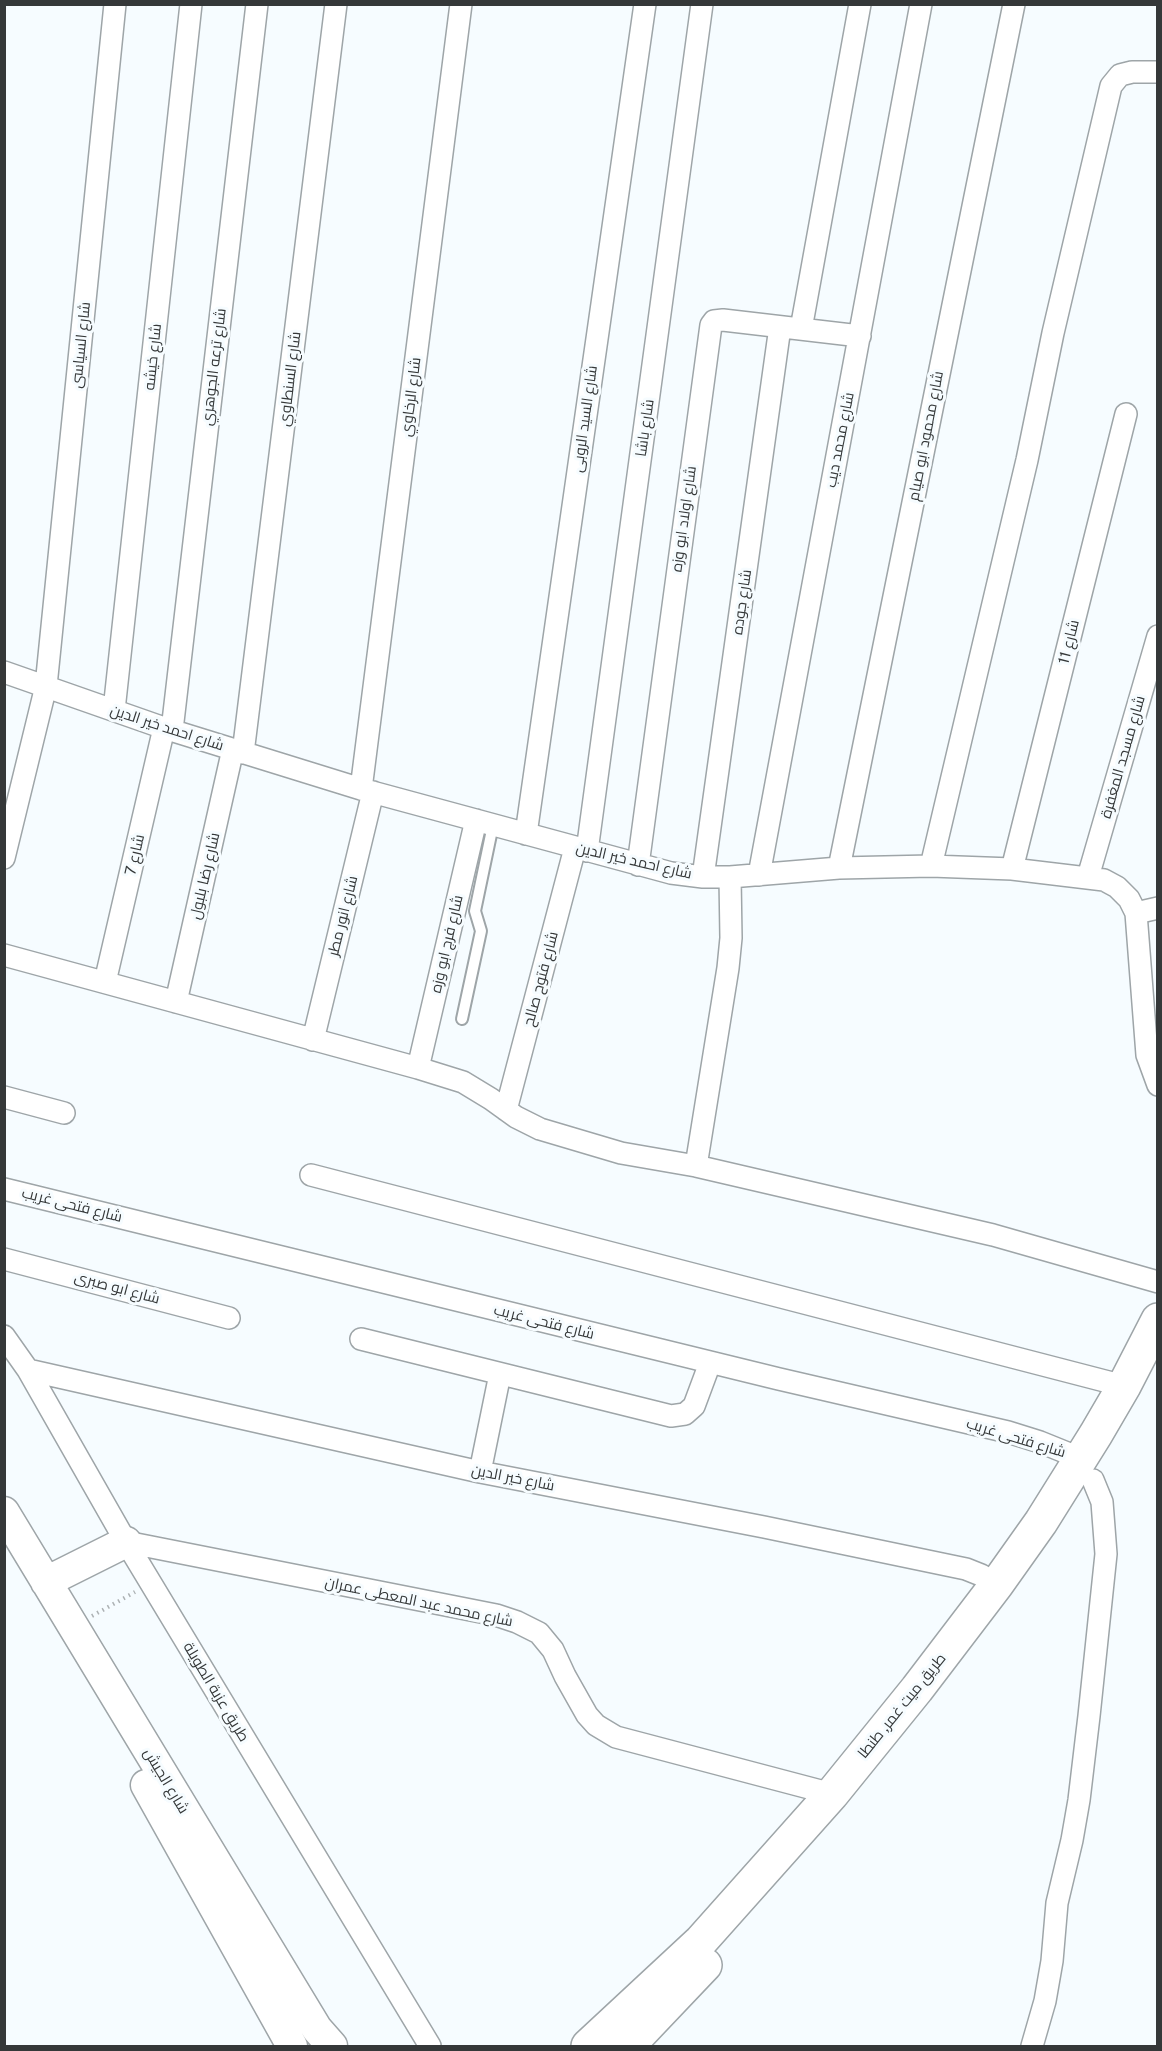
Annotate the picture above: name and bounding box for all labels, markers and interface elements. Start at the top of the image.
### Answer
street label: شارع السياسى [68,301,94,389]
street label: شارع ترعه الجوهري [198,307,230,427]
street label: شارع خيشه [141,323,165,391]
street label: شارع السنطاوي [275,331,305,427]
street label: شارع الرخاوي [397,356,425,438]
street label: شارع السيد الروبى [569,364,601,474]
street label: شارع محمود ابو صيام [905,370,947,502]
street label: شارع محمد ديب [822,391,858,489]
street label: شارع باشا [632,398,658,458]
street label: شارع اولاد ابو وزه [668,465,700,573]
street label: شارع جوده [729,568,755,636]
street label: شارع 11 [1055,618,1083,666]
street label: شارع مسجد المغفرة [1097,694,1149,820]
street label: شارع احمد خير الدين [108,701,226,755]
street label: شارع رضا بلبول [186,831,224,921]
street label: شارع 7 [122,833,148,877]
street label: شارع احمد خير الدين [574,839,694,883]
street label: شارع انور مطر [324,874,362,958]
street label: شارع فرج ابو وزه [427,893,467,995]
street label: شارع فتوح صالح [520,930,562,1028]
street label: شارع فتحى غريب [20,1184,124,1226]
street label: شارع ابو صبرى [72,1268,162,1308]
street label: شارع فتحى غريب [492,1301,596,1343]
street label: شارع فتحى غريب [964,1414,1068,1462]
street label: شارع خير الدين [470,1461,556,1495]
street label: شارع محمد عبد المعطى عمران [323,1573,515,1631]
street label: طريق عزبة الطويلة [179,1639,253,1745]
street label: طريق ميت غمر, طنطا [854,1650,950,1762]
street label: شارع الجيش [139,1745,193,1817]

